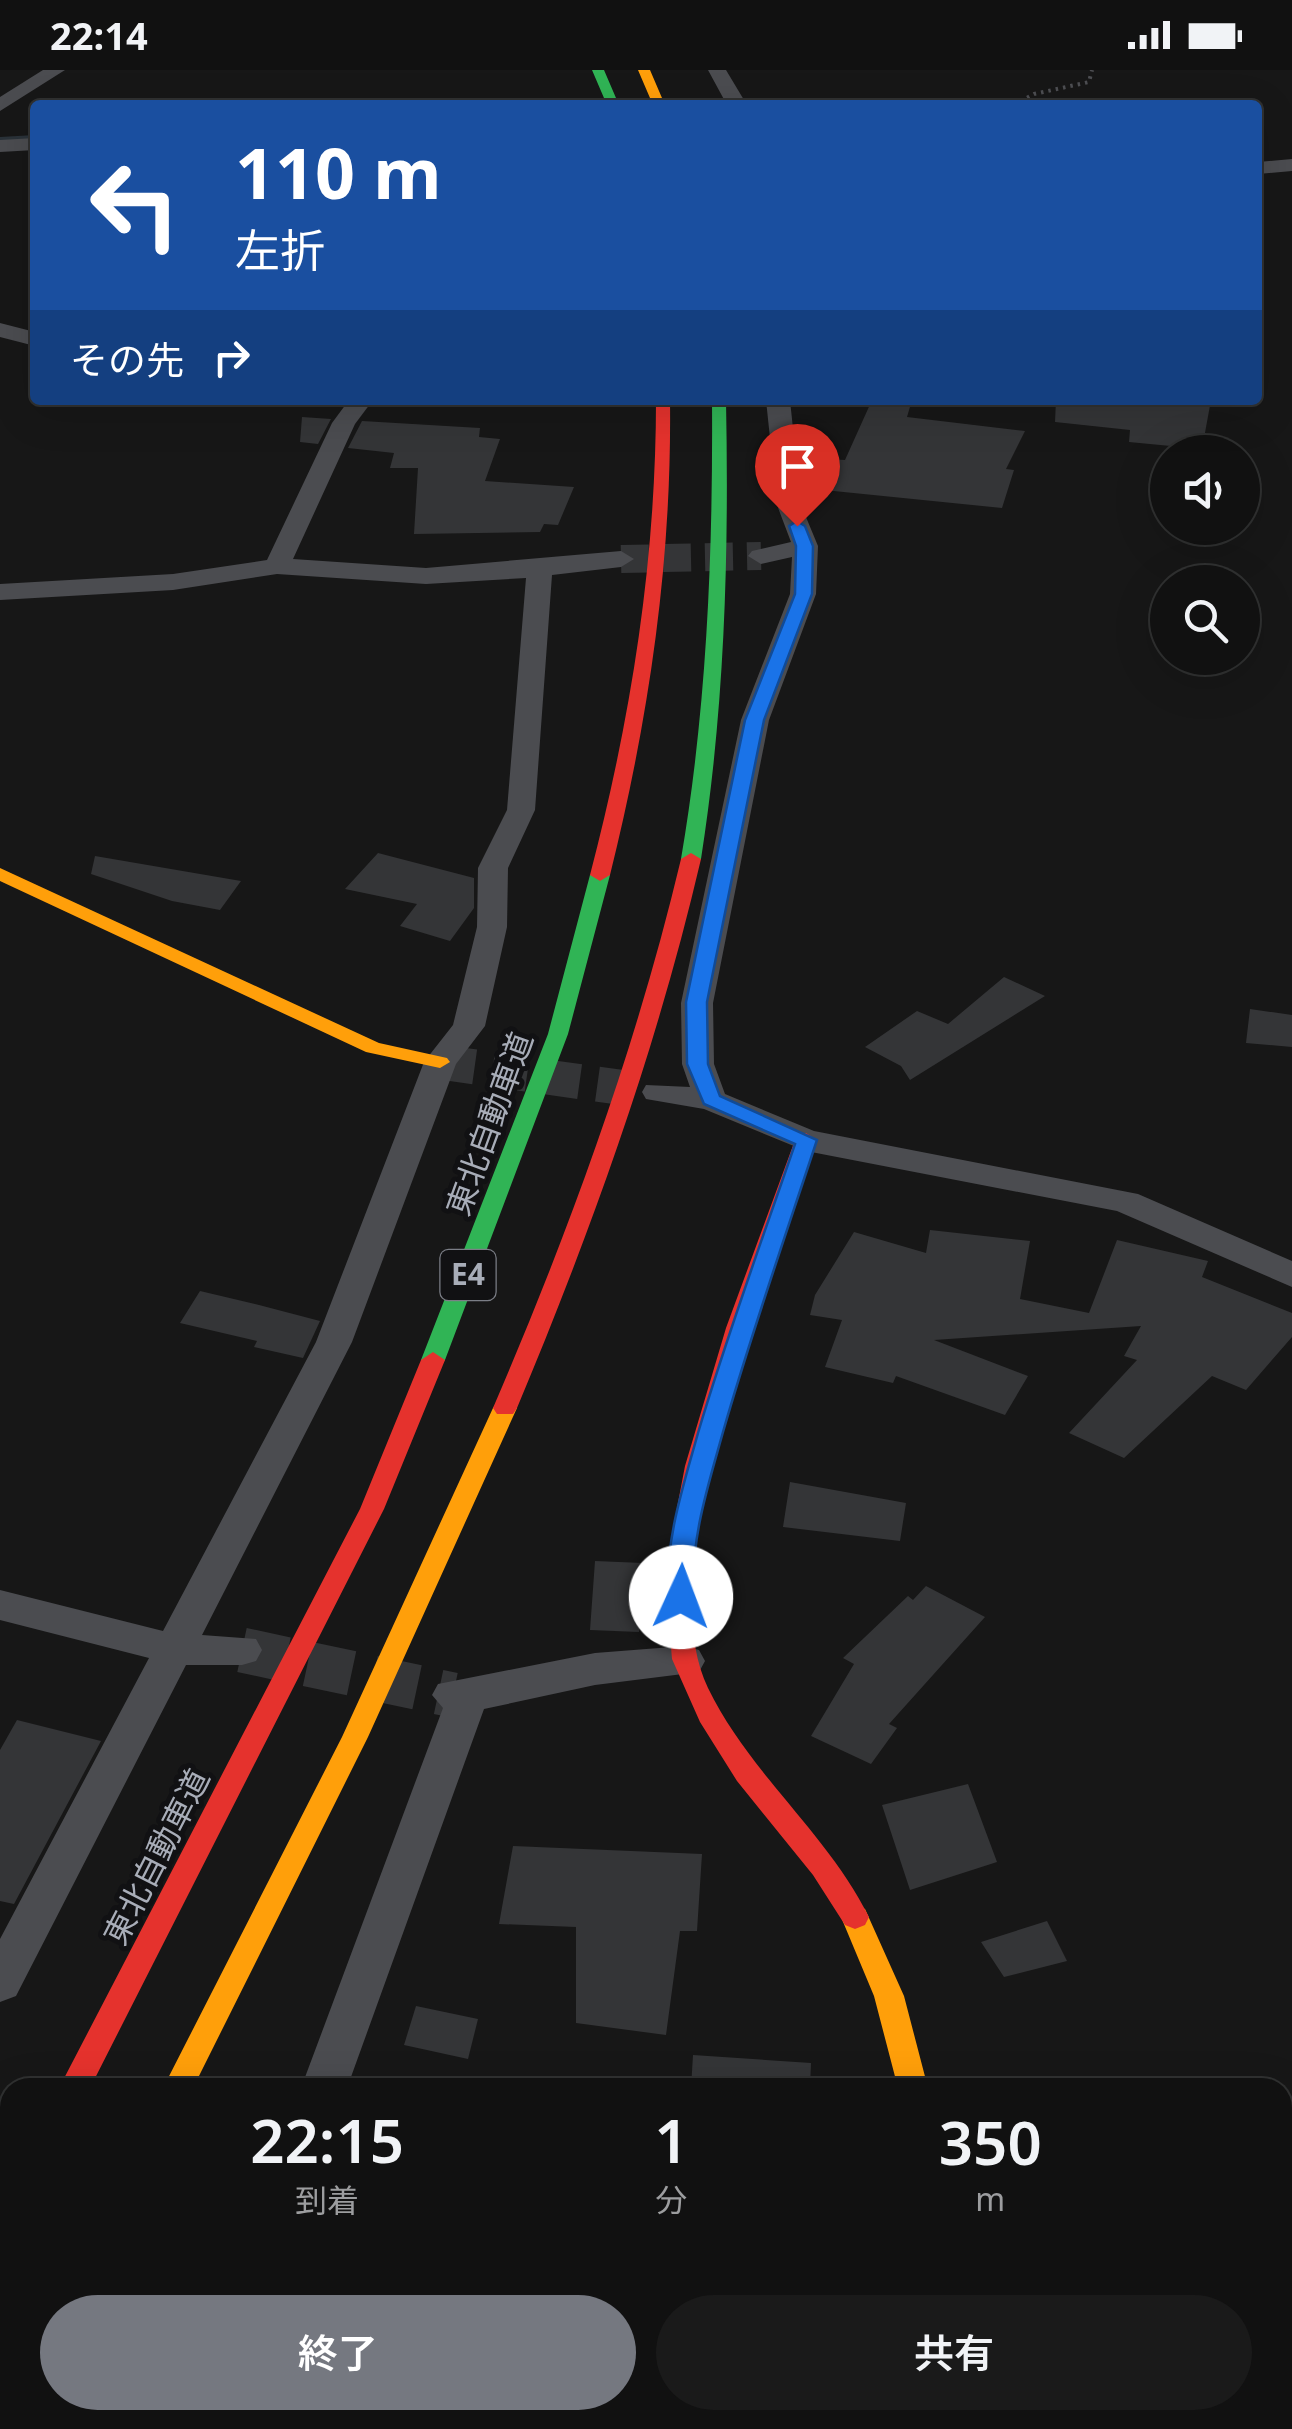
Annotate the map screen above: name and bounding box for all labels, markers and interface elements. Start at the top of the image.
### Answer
text: 22:14 [50,9,148,61]
text: 110 m [235,124,442,220]
icon: left [70,140,200,270]
text: 左折 [235,219,325,280]
icon: right [204,330,259,385]
text: その先 [70,333,184,385]
pin [755,424,840,527]
map controls [1150,435,1260,675]
button: sound [1150,435,1260,545]
icon: arrive [770,439,825,494]
button: search [1150,565,1260,675]
street label: 東北自動車道 [436,1026,542,1221]
road number: E4 [440,1250,496,1300]
position arrow [629,1545,733,1649]
street label: 東北自動車道 [93,1761,218,1952]
text: 22:15 [250,2099,404,2181]
text: 1 [654,2099,689,2181]
text: 350 [939,2101,1042,2183]
text: m [975,2177,1005,2220]
text: 到着 [295,2178,359,2221]
text: 分 [655,2178,687,2221]
button: 終了 [40,2295,636,2410]
button: 共有 [656,2295,1252,2410]

